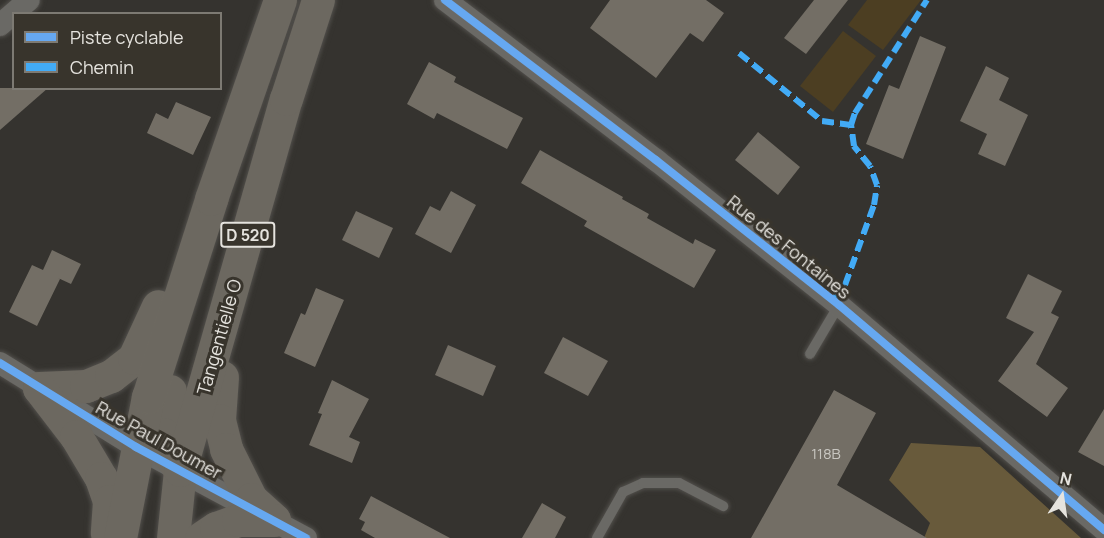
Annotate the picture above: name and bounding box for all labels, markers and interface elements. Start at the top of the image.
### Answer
legend [12,12,222,90]
text: Piste cyclable [70,25,184,49]
text: Chemin [70,55,134,79]
street label: Rue des Fontaines [723,191,855,303]
road number: D 520 [220,222,276,248]
street label: Tangentielle O [192,277,246,397]
street label: Rue Paul Doumer [92,396,226,484]
house number: 118B [811,445,841,463]
north arrow [1032,466,1092,526]
text: N [1058,466,1074,490]

